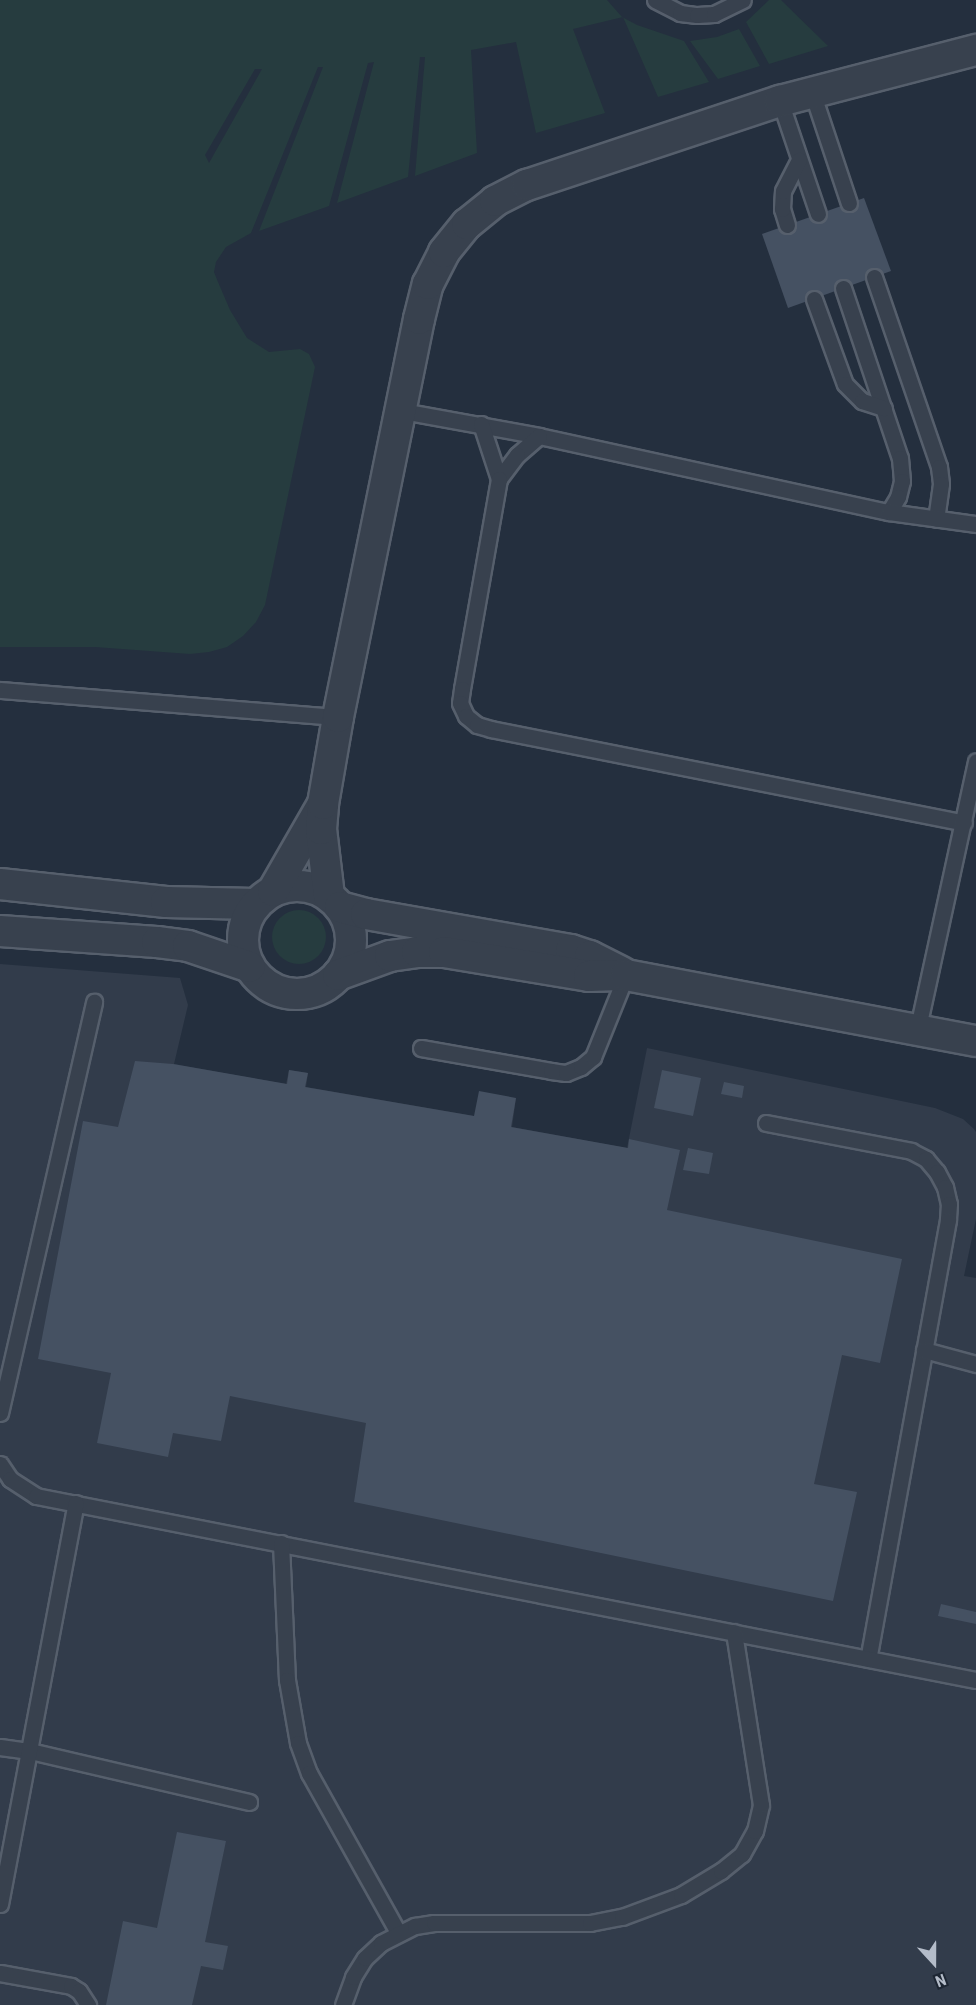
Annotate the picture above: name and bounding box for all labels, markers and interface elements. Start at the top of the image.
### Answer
north arrow [904,1933,964,1993]
text: N [933,1970,949,1991]

